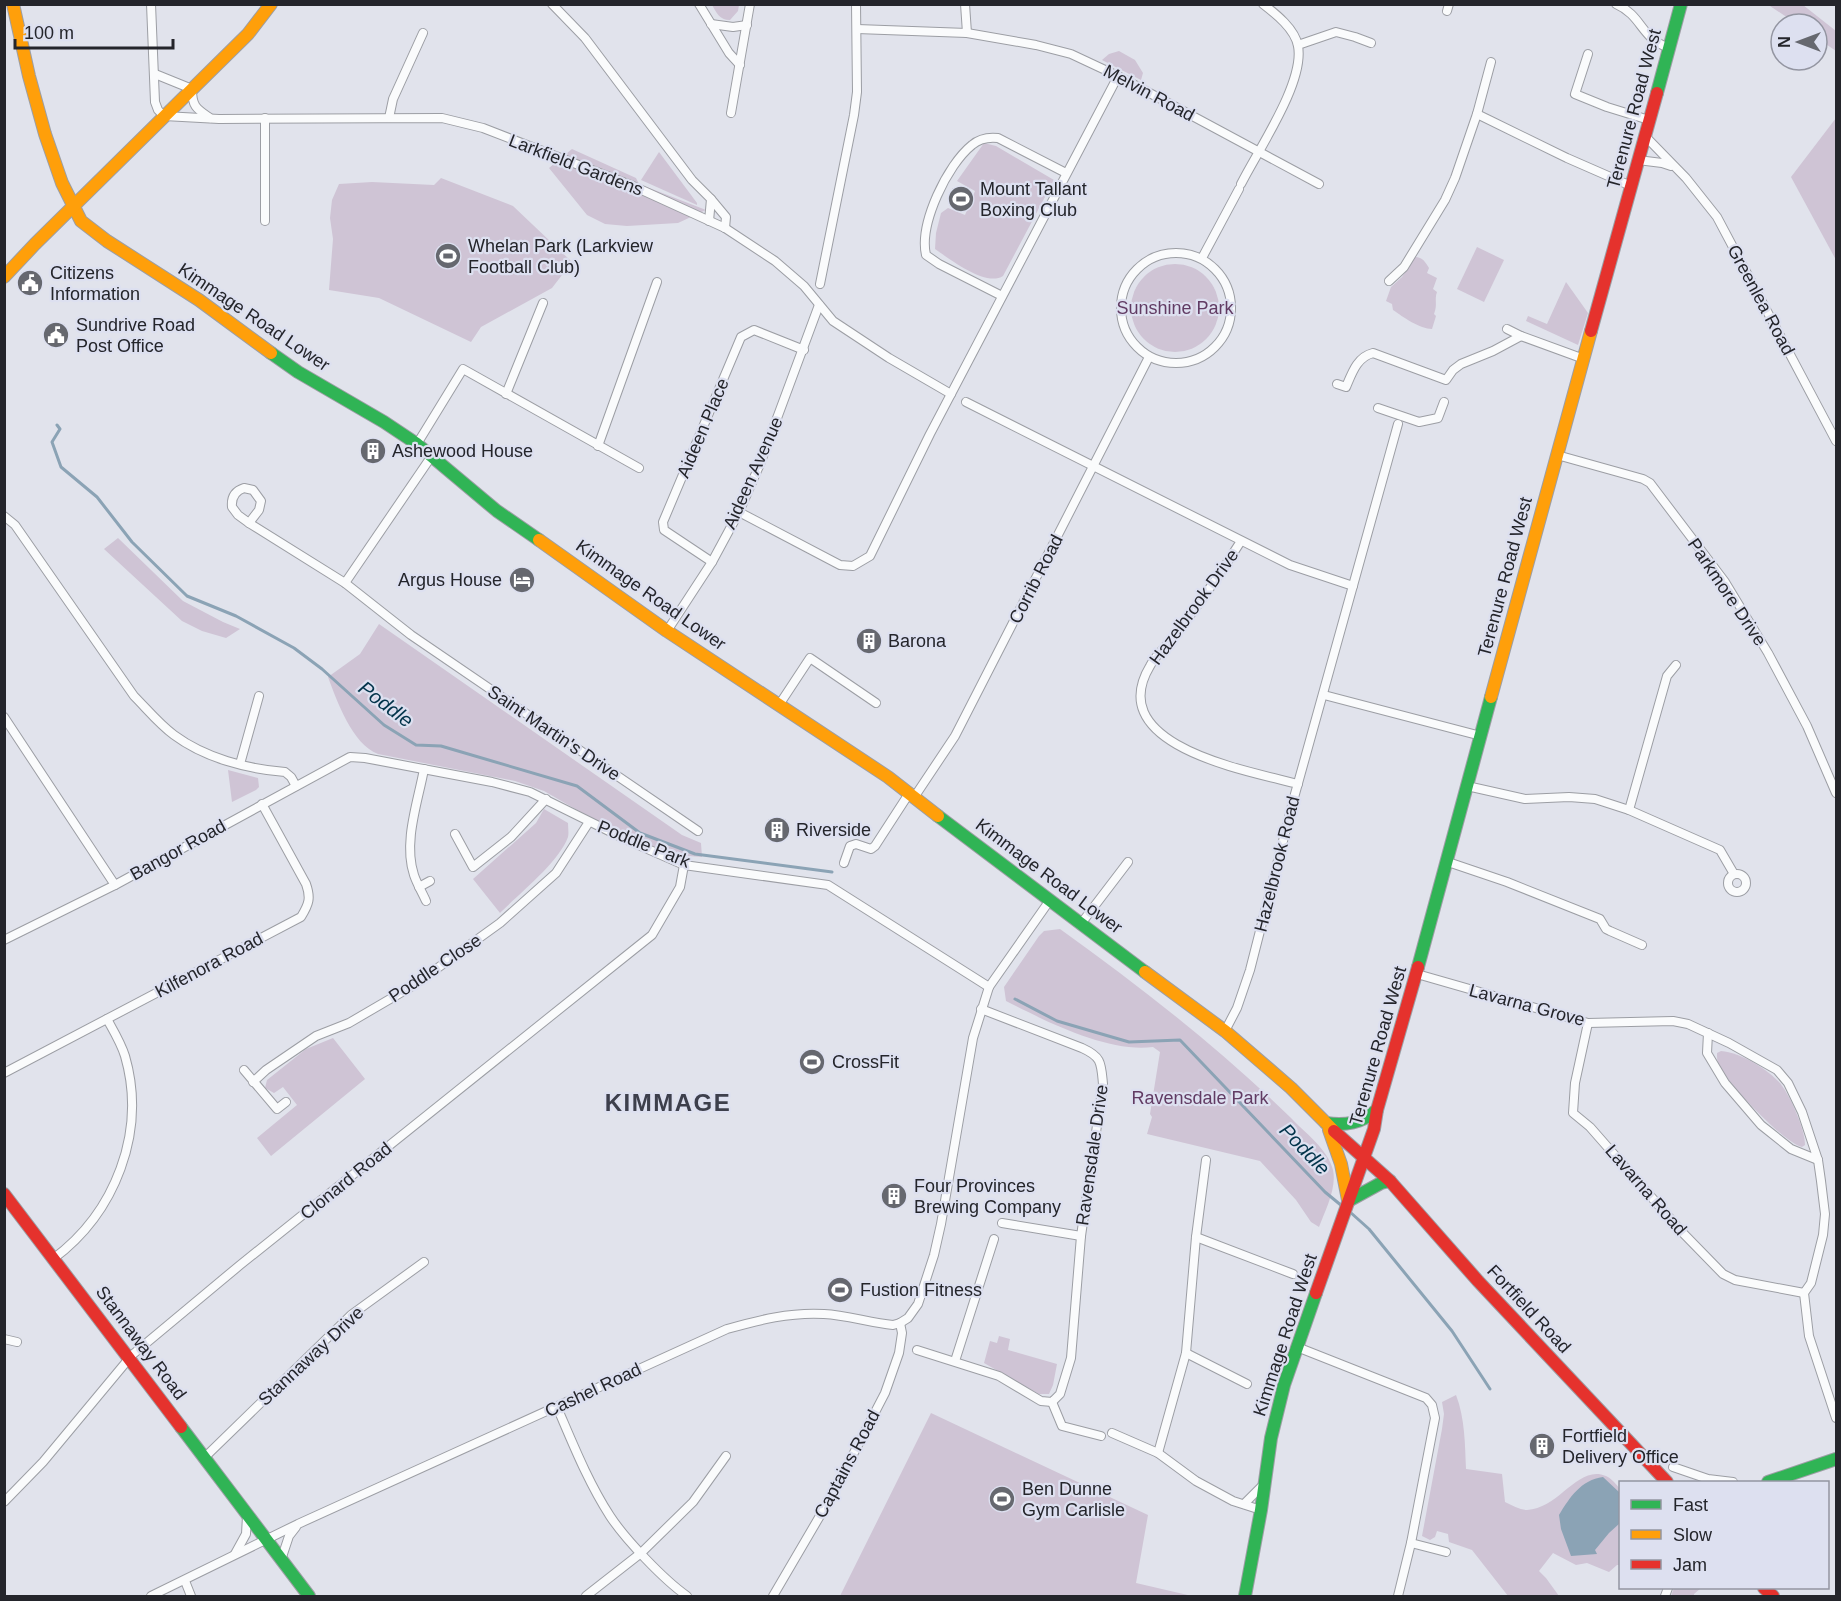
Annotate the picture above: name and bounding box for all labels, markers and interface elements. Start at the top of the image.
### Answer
scale bar [15,12,172,50]
north arrow [1769,12,1829,72]
text: 100 m [24,23,74,43]
street label: Terenure Road West [1603,27,1665,191]
text: N [1776,36,1793,48]
street label: Melvin Road [1100,61,1198,125]
street label: Larkfield Gardens [506,130,646,200]
place label: Mount Tallant Boxing Club [980,179,1087,220]
sports icon: Mount Tallant Boxing Club [946,184,976,214]
place label: Whelan Park (Larkview Football Club) [468,236,654,277]
sports icon: Whelan Park (Larkview Football Club) [433,241,463,271]
street label: Greenlea Road [1724,241,1798,359]
street label: Kimmage Road Lower [175,259,333,375]
place label: Citizens Information [50,263,140,304]
public building icon: Citizens Information [15,268,45,298]
park label: Sunshine Park [1116,298,1235,318]
place label: Sundrive Road Post Office [76,315,195,356]
public building icon: Sundrive Road Post Office [41,320,71,350]
street label: Aideen Place [673,375,733,481]
street label: Aideen Avenue [719,414,787,532]
building icon: Ashewood House [358,436,388,466]
place label: Ashewood House [392,441,533,461]
street label: Terenure Road West [1474,495,1536,659]
street label: Corrib Road [1005,531,1067,627]
street label: Parkmore Drive [1684,535,1770,649]
street label: Kimmage Road Lower [572,536,730,654]
street label: Hazelbrook Drive [1145,545,1243,669]
hotel icon: Argus House [507,565,537,595]
place label: Argus House [398,570,502,590]
building icon: Barona [854,626,884,656]
place label: Barona [888,631,947,651]
water label: Poddle [355,676,417,732]
street label: Saint Martin's Drive [484,681,624,785]
street label: Hazelbrook Road [1250,794,1304,934]
street label: Kimmage Road Lower [972,814,1126,938]
building icon: Riverside [762,815,792,845]
street label: Bangor Road [127,816,229,884]
street label: Poddle Park [595,816,694,872]
place label: Riverside [796,820,871,840]
street label: Kilfenora Road [152,928,266,1002]
street label: Poddle Close [385,930,485,1006]
street label: Terenure Road West [1346,964,1410,1128]
street label: Lavarna Grove [1467,980,1587,1030]
sports icon: CrossFit [797,1047,827,1077]
place label: CrossFit [832,1052,899,1072]
street label: Ravensdale Drive [1072,1083,1112,1227]
park label: Ravensdale Park [1131,1088,1270,1108]
district label: KIMMAGE [605,1089,731,1116]
water label: Poddle [1275,1119,1335,1179]
street label: Clonard Road [297,1138,395,1224]
street label: Lavarna Road [1601,1141,1691,1239]
place label: Four Provinces Brewing Company [914,1176,1061,1217]
building icon: Four Provinces Brewing Company [879,1181,909,1211]
street label: Kimmage Road West [1249,1251,1321,1419]
street label: Fortfield Road [1483,1261,1575,1357]
sports icon: Fustion Fitness [825,1275,855,1305]
place label: Fustion Fitness [860,1280,982,1300]
street label: Stannaway Road [92,1282,190,1404]
street label: Stannaway Drive [254,1302,368,1410]
street label: Cashel Road [542,1359,644,1421]
street label: Captains Road [810,1407,884,1521]
place label: Fortfield Delivery Office [1562,1426,1679,1467]
building icon: Fortfield Delivery Office [1527,1431,1557,1461]
place label: Ben Dunne Gym Carlisle [1022,1479,1125,1520]
legend [1619,1481,1829,1589]
sports icon: Ben Dunne Gym Carlisle [987,1484,1017,1514]
text: Fast [1673,1495,1708,1515]
text: Slow [1673,1525,1713,1545]
text: Jam [1673,1555,1707,1575]

